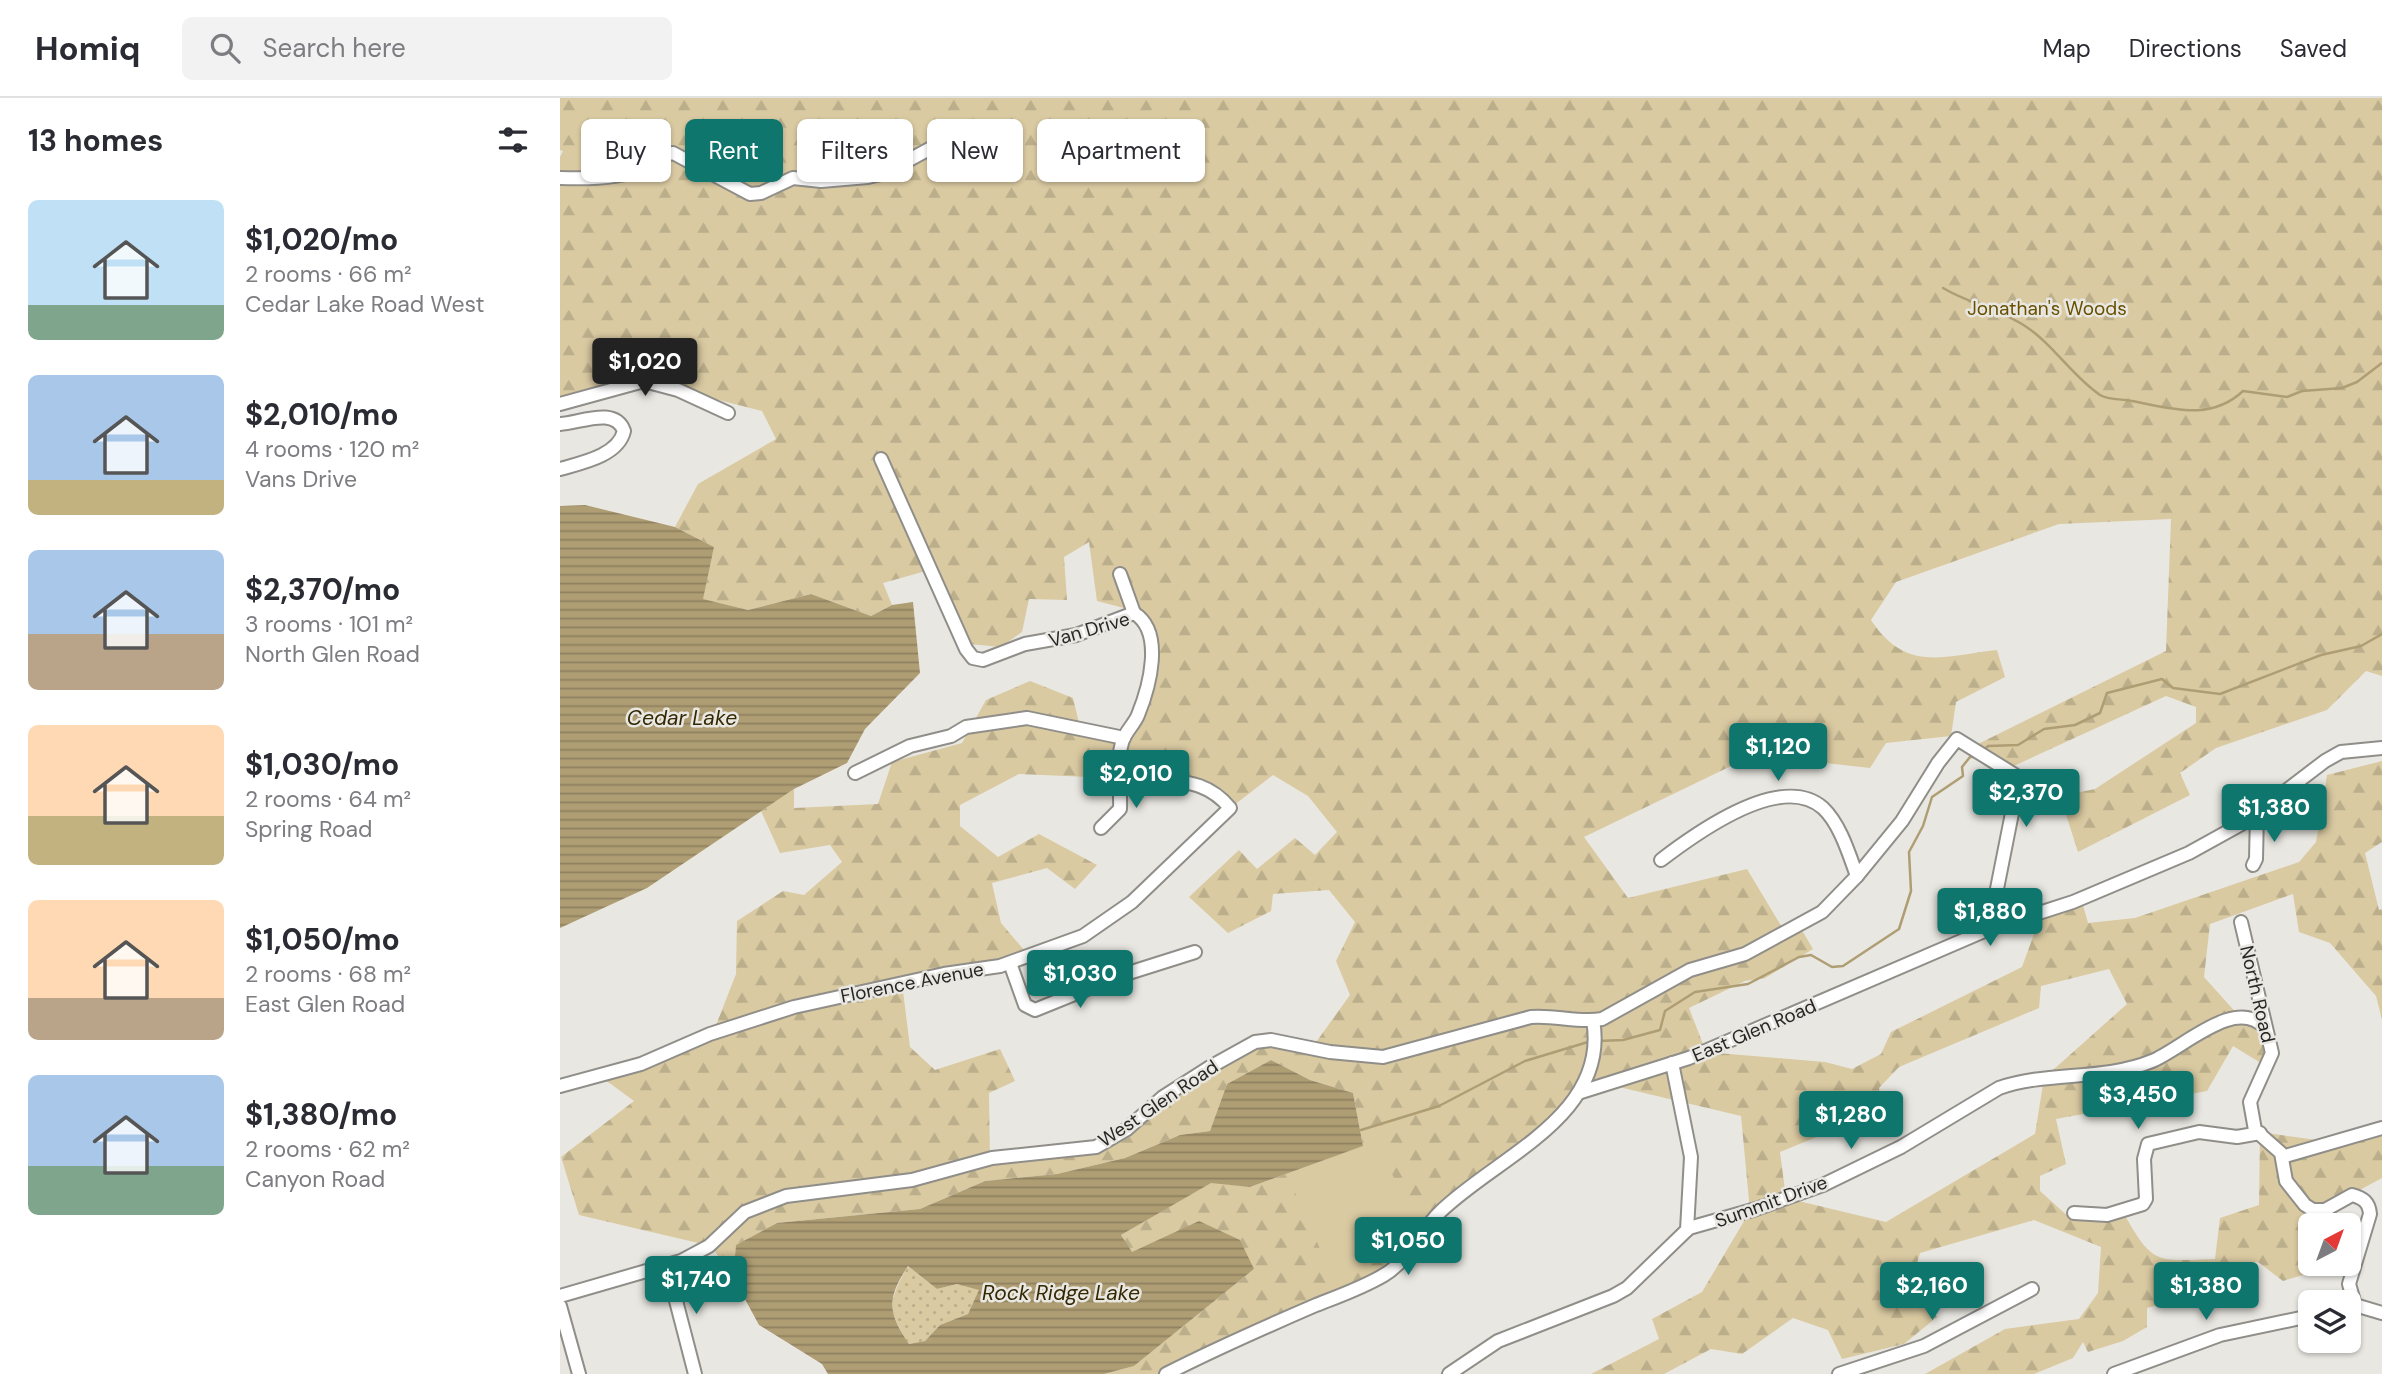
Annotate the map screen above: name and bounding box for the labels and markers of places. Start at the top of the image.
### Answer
pin: $1,020 [588,338,702,398]
pin: $1,120 [1721,724,1835,783]
pin: $2,010 [1079,750,1193,810]
pin: $2,370 [1969,770,2083,829]
pin: $1,380 [2217,784,2331,844]
pin: $1,880 [1933,888,2047,948]
pin: $1,030 [1023,950,1137,1010]
pin: $3,450 [2081,1072,2195,1131]
pin: $1,280 [1794,1091,1908,1151]
pin: $1,050 [1351,1218,1465,1277]
pin: $1,740 [639,1256,753,1316]
pin: $2,160 [1875,1262,1989,1322]
pin: $1,380 [2149,1262,2263,1322]

